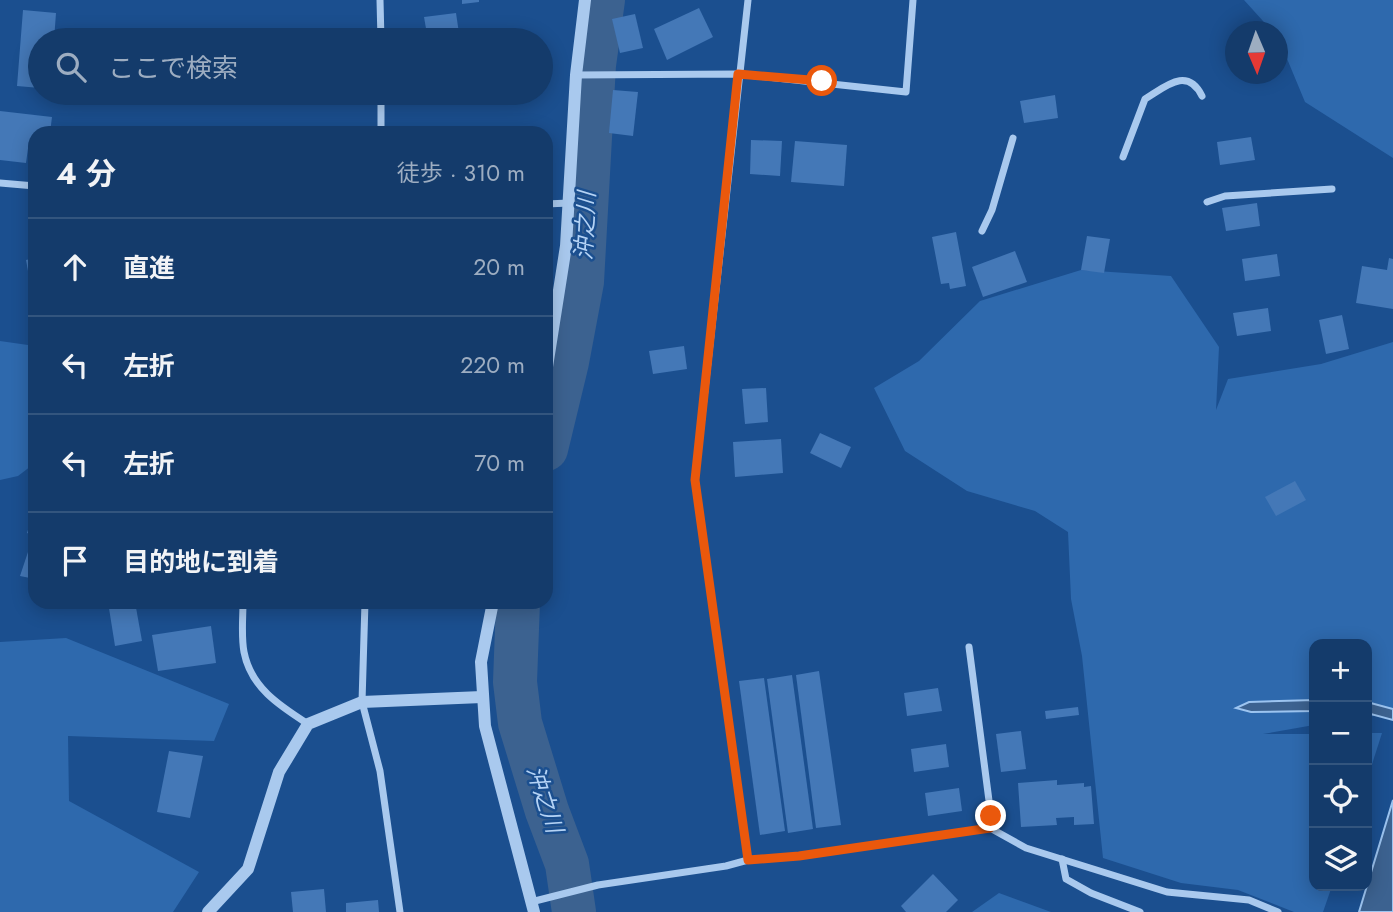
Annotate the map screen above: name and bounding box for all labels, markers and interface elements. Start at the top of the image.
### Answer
north arrow [1225,21,1288,84]
search box [28,28,553,105]
icon: search [52,48,90,86]
text: ここで検索 [108,49,238,87]
route start [806,65,837,96]
text: 4 分 [56,152,116,195]
text: 徒歩 · 310 m [397,156,525,190]
water label: 沖之川 [566,188,604,261]
icon: ahead [56,248,94,286]
text: 直進 [123,249,175,287]
text: 20 m [473,250,525,284]
icon: left [56,346,94,384]
text: 左折 [123,347,175,385]
text: 220 m [460,348,525,382]
icon: left [56,444,94,482]
text: 左折 [123,445,175,483]
text: 70 m [474,446,525,480]
icon: arrive [56,542,94,580]
text: 目的地に到着 [123,543,279,581]
map controls [1309,639,1372,891]
button: + [1309,639,1372,702]
button: − [1309,702,1372,765]
water label: 沖之川 [518,761,573,840]
button: locate [1309,765,1372,828]
route end [975,800,1006,831]
button: layers [1309,828,1372,891]

